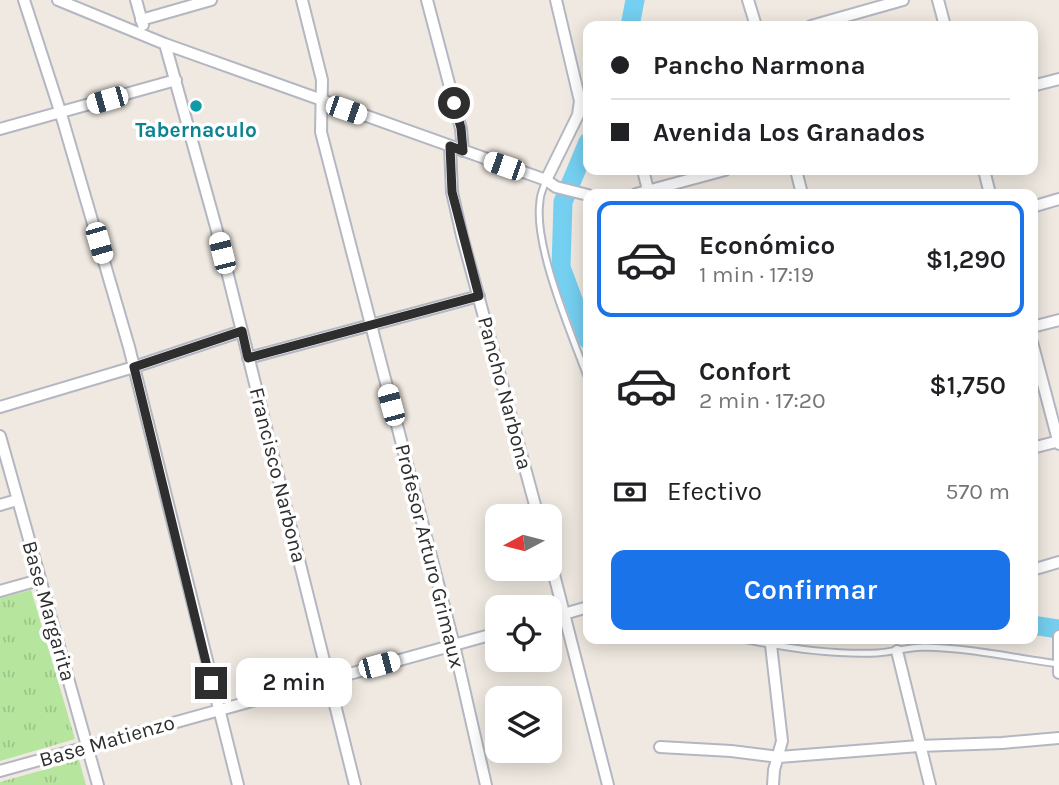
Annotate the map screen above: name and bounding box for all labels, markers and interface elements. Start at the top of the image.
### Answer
text: Pancho Narmona [653,50,866,81]
car [84,84,131,116]
route start [438,87,470,119]
car [323,93,370,127]
marker: Tabernaculo [188,98,204,114]
text: Avenida Los Granados [653,117,925,148]
place label: Tabernaculo [135,118,257,142]
car [481,149,528,183]
car [84,220,115,266]
icon: car [615,228,678,291]
car [207,230,238,276]
text: Económico [699,230,835,261]
text: $1,290 [926,244,1006,275]
text: 1 min · 17:19 [699,261,814,288]
street label: Pancho Narbona [473,314,537,472]
icon: car [615,354,678,417]
text: Confort [699,356,791,387]
text: $1,750 [929,370,1006,401]
car [376,382,407,428]
street label: Francisco Narbona [245,385,311,565]
text: 2 min · 17:20 [699,387,826,414]
street label: Profesor Arturo Grimaux [391,441,470,671]
icon: cash [611,473,649,511]
text: Efectivo [667,476,762,507]
text: 570 m [946,478,1010,505]
north arrow [485,504,562,581]
map controls [485,504,562,763]
street label: Base Margarita [18,538,80,684]
button: Confirmar [611,550,1010,630]
button: locate [485,595,562,672]
car [356,649,403,681]
callout: 2 min [235,658,351,708]
route end [195,667,227,699]
text: 2 min [263,669,325,696]
button: layers [485,686,562,763]
street label: Base Matienzo [36,710,178,772]

